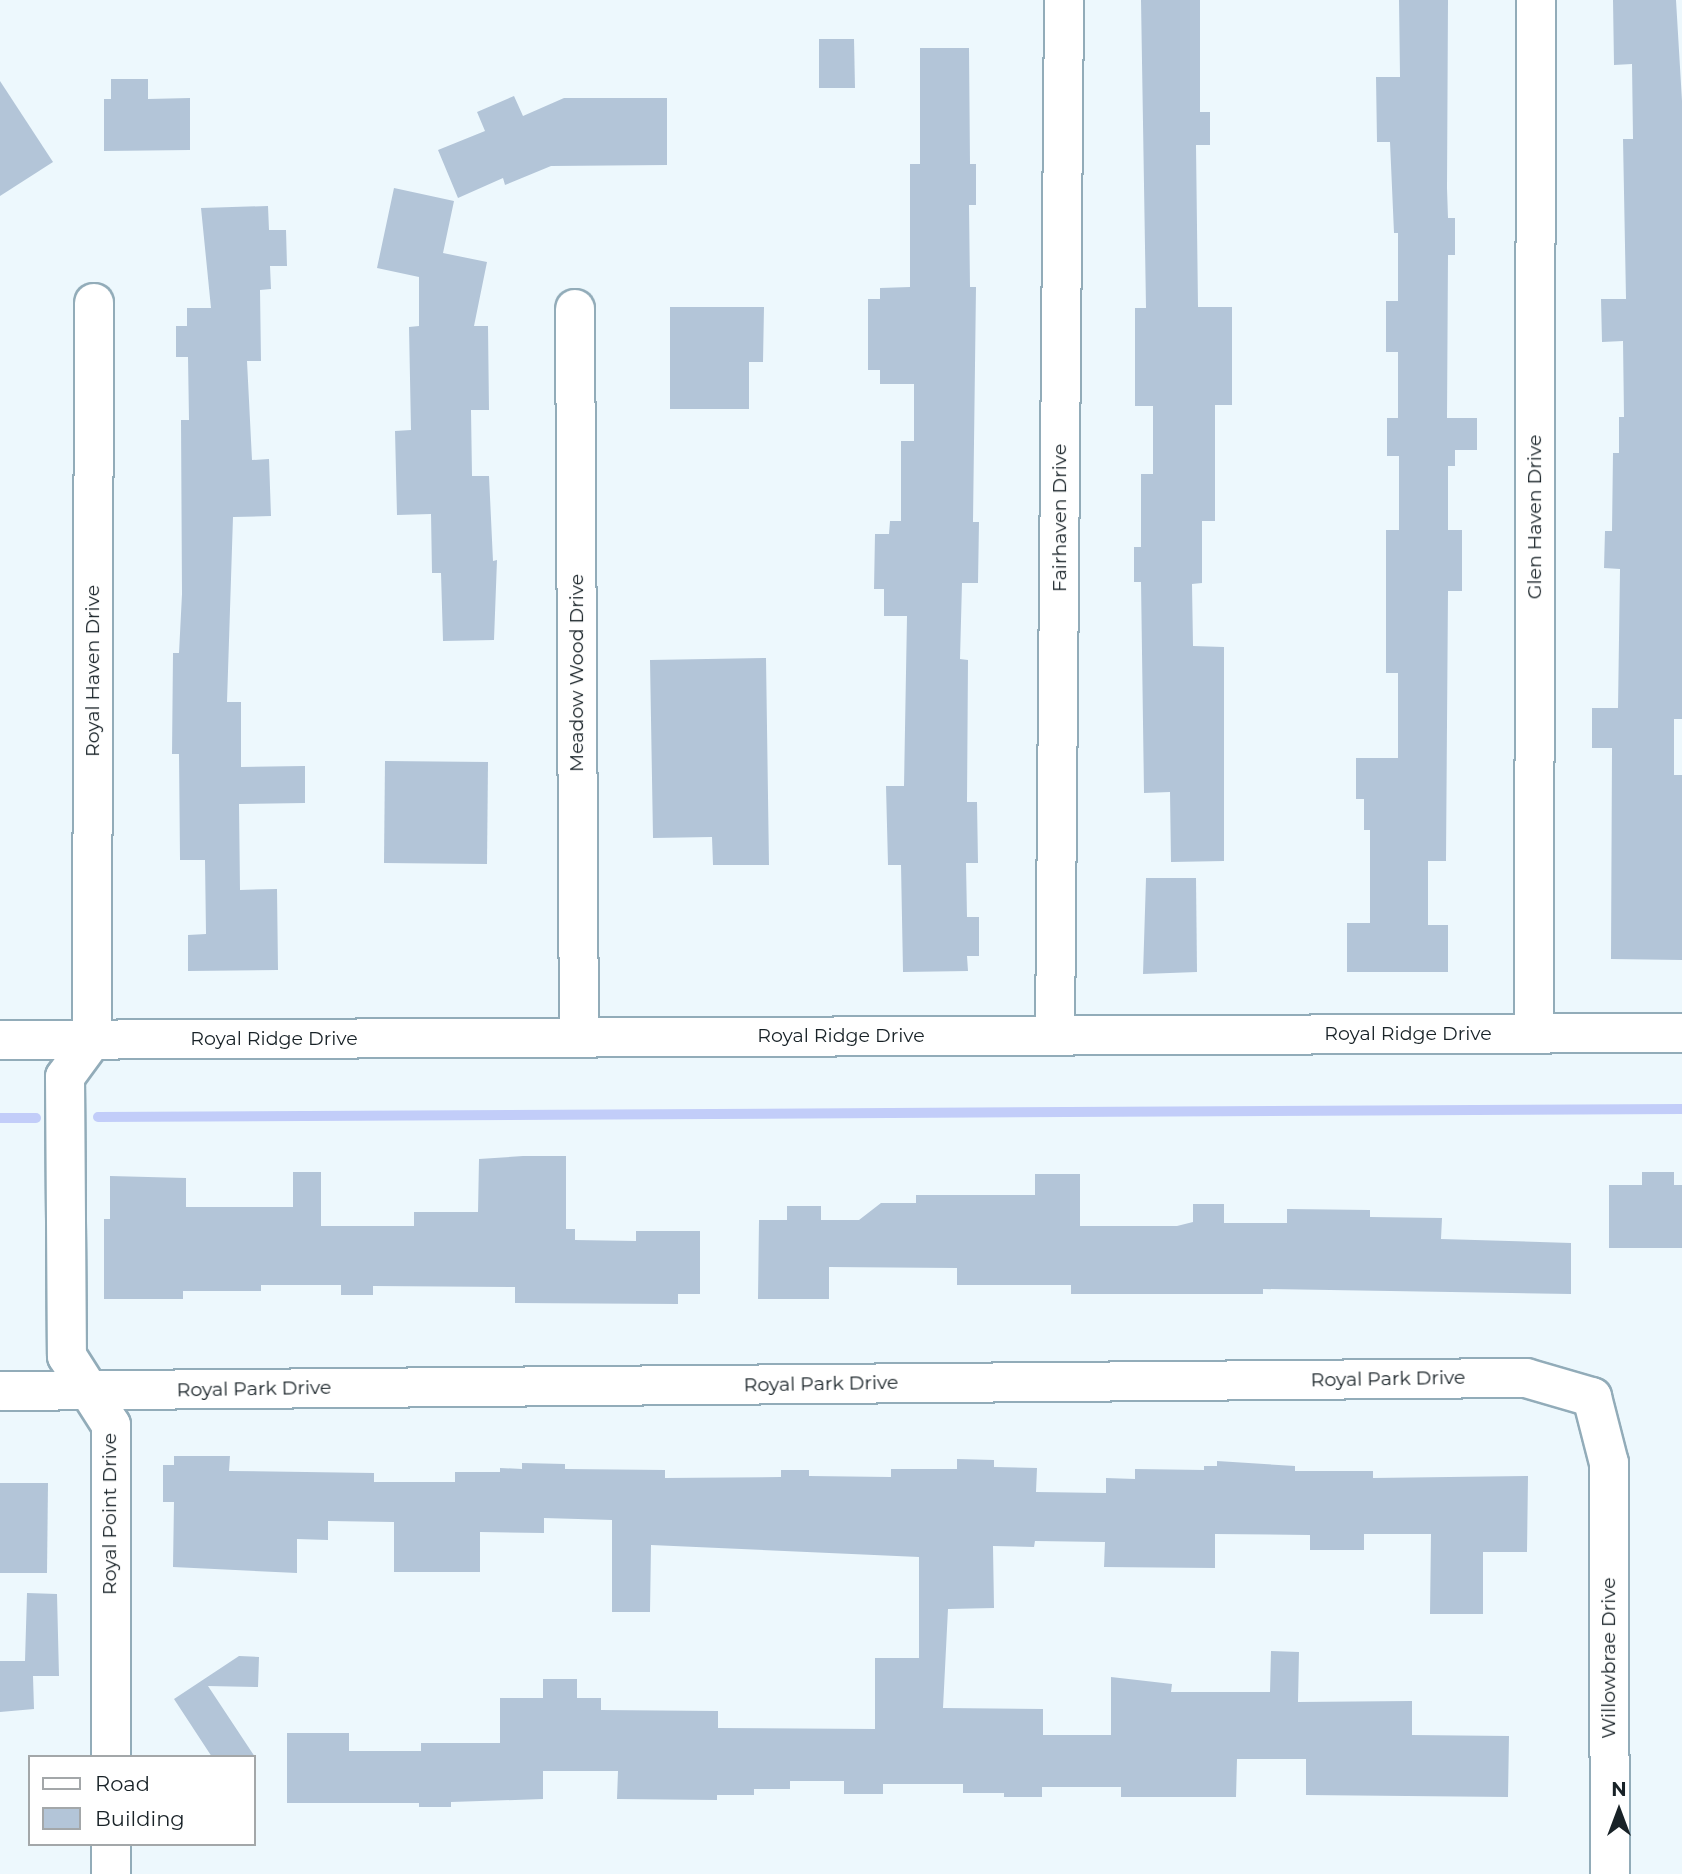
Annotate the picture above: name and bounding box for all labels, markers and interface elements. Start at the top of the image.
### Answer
street label: Glen Haven Drive [1524,435,1546,599]
street label: Fairhaven Drive [1049,444,1071,592]
street label: Meadow Wood Drive [566,574,588,772]
street label: Royal Haven Drive [82,585,104,757]
street label: Royal Ridge Drive [1324,1023,1492,1045]
street label: Royal Ridge Drive [757,1025,925,1047]
street label: Royal Ridge Drive [190,1028,358,1050]
street label: Royal Park Drive [1310,1366,1466,1392]
street label: Royal Park Drive [743,1371,899,1397]
street label: Royal Park Drive [176,1376,332,1402]
street label: Royal Point Drive [99,1433,121,1595]
street label: Willowbrae Drive [1598,1577,1620,1739]
legend [28,1755,256,1846]
text: Road [95,1771,150,1796]
north arrow [1584,1776,1654,1846]
text: N [1611,1778,1627,1801]
text: Building [95,1806,185,1831]

